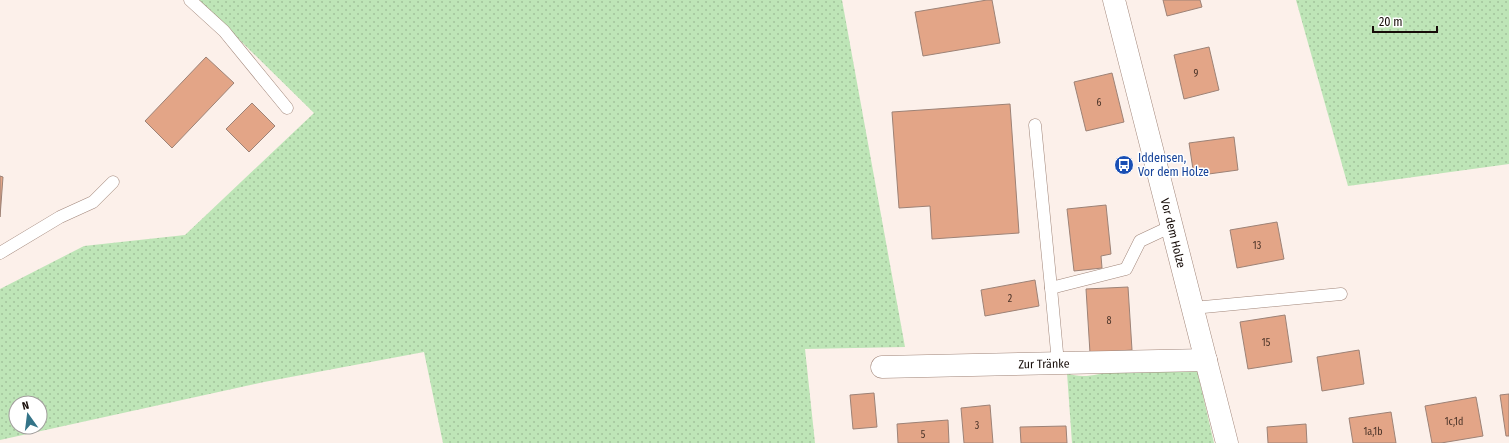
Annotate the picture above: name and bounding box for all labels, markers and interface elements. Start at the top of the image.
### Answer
scale bar [1373,8,1437,34]
text: 20 m [1379,15,1403,29]
house number: 9 [1194,68,1199,80]
house number: 6 [1097,97,1102,109]
place label: Iddensen, Vor dem Holze [1138,151,1209,179]
bus stop icon: Iddensen, Vor dem Holze [1113,154,1135,176]
street label: Vor dem Holze [1158,197,1188,269]
house number: 13 [1253,240,1262,252]
house number: 2 [1008,293,1013,305]
house number: 8 [1107,315,1112,327]
house number: 15 [1262,337,1271,349]
street label: Zur Tränke [1018,357,1070,371]
north arrow [8,395,48,435]
text: N [21,399,30,413]
house number: 1c,1d [1445,416,1463,428]
house number: 3 [975,420,980,432]
house number: 1a,1b [1363,426,1383,438]
house number: 5 [921,429,926,441]

